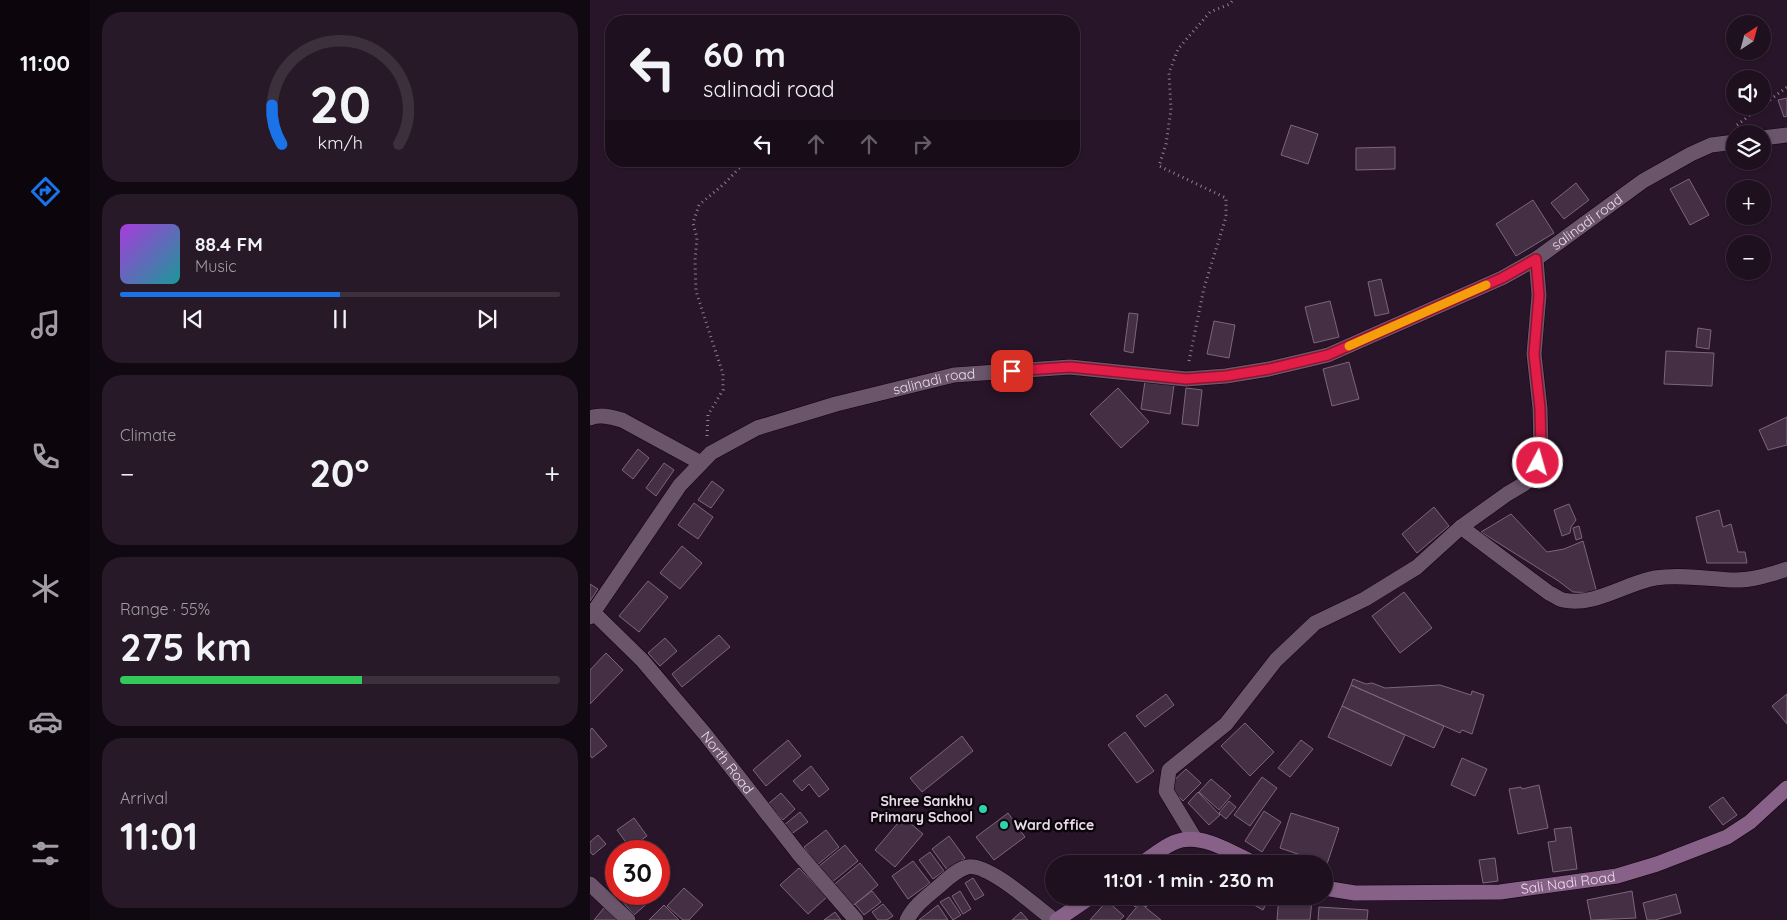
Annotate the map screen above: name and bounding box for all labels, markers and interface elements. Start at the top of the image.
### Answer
north arrow [1726,15,1771,60]
map controls [1726,15,1771,280]
text: 60 m [703,32,786,76]
icon: left [620,35,685,100]
text: 11:00 [20,49,70,77]
button: sound [1726,70,1771,115]
text: 20 [309,71,371,136]
text: salinadi road [703,75,835,103]
button: layers [1726,125,1771,170]
icon: left [749,130,777,158]
icon: ahead [802,130,830,158]
icon: ahead [855,130,883,158]
icon: right [908,130,936,158]
text: km/h [317,131,363,153]
icon: directions [28,174,63,209]
button: + [1726,180,1771,225]
street label: salinadi road [1548,190,1626,254]
text: 88.4 FM [195,232,263,256]
button: − [1726,235,1771,280]
text: Music [195,256,237,276]
icon: previous [179,305,207,333]
icon: pause [326,305,354,333]
icon: next [473,305,501,333]
icon: music [28,307,63,342]
pin [991,350,1033,392]
icon: arrive [998,357,1026,385]
street label: salinadi road [891,365,976,399]
text: Climate [120,425,176,445]
position arrow [1511,436,1563,488]
icon: phone [28,439,63,474]
text: 20° [309,449,369,497]
text: − [120,456,135,491]
text: + [544,456,560,491]
icon: climate [28,571,63,606]
text: Range · 55% [120,599,210,619]
text: 275 km [120,623,252,671]
icon: car [28,704,63,739]
street label: North Road [697,727,758,798]
text: Arrival [120,788,168,808]
place label: Shree Sankhu Primary School [870,792,973,826]
marker: Shree Sankhu Primary School [977,803,989,815]
text: 11:01 [120,812,198,860]
place label: Ward office [1014,816,1094,834]
marker: Ward office [998,819,1010,831]
icon: filters [28,836,63,871]
speed limit sign: 30 [605,840,670,905]
street label: Sali Nadi Road [1520,867,1616,898]
text: 11:01 · 1 min · 230 m [1104,868,1274,892]

